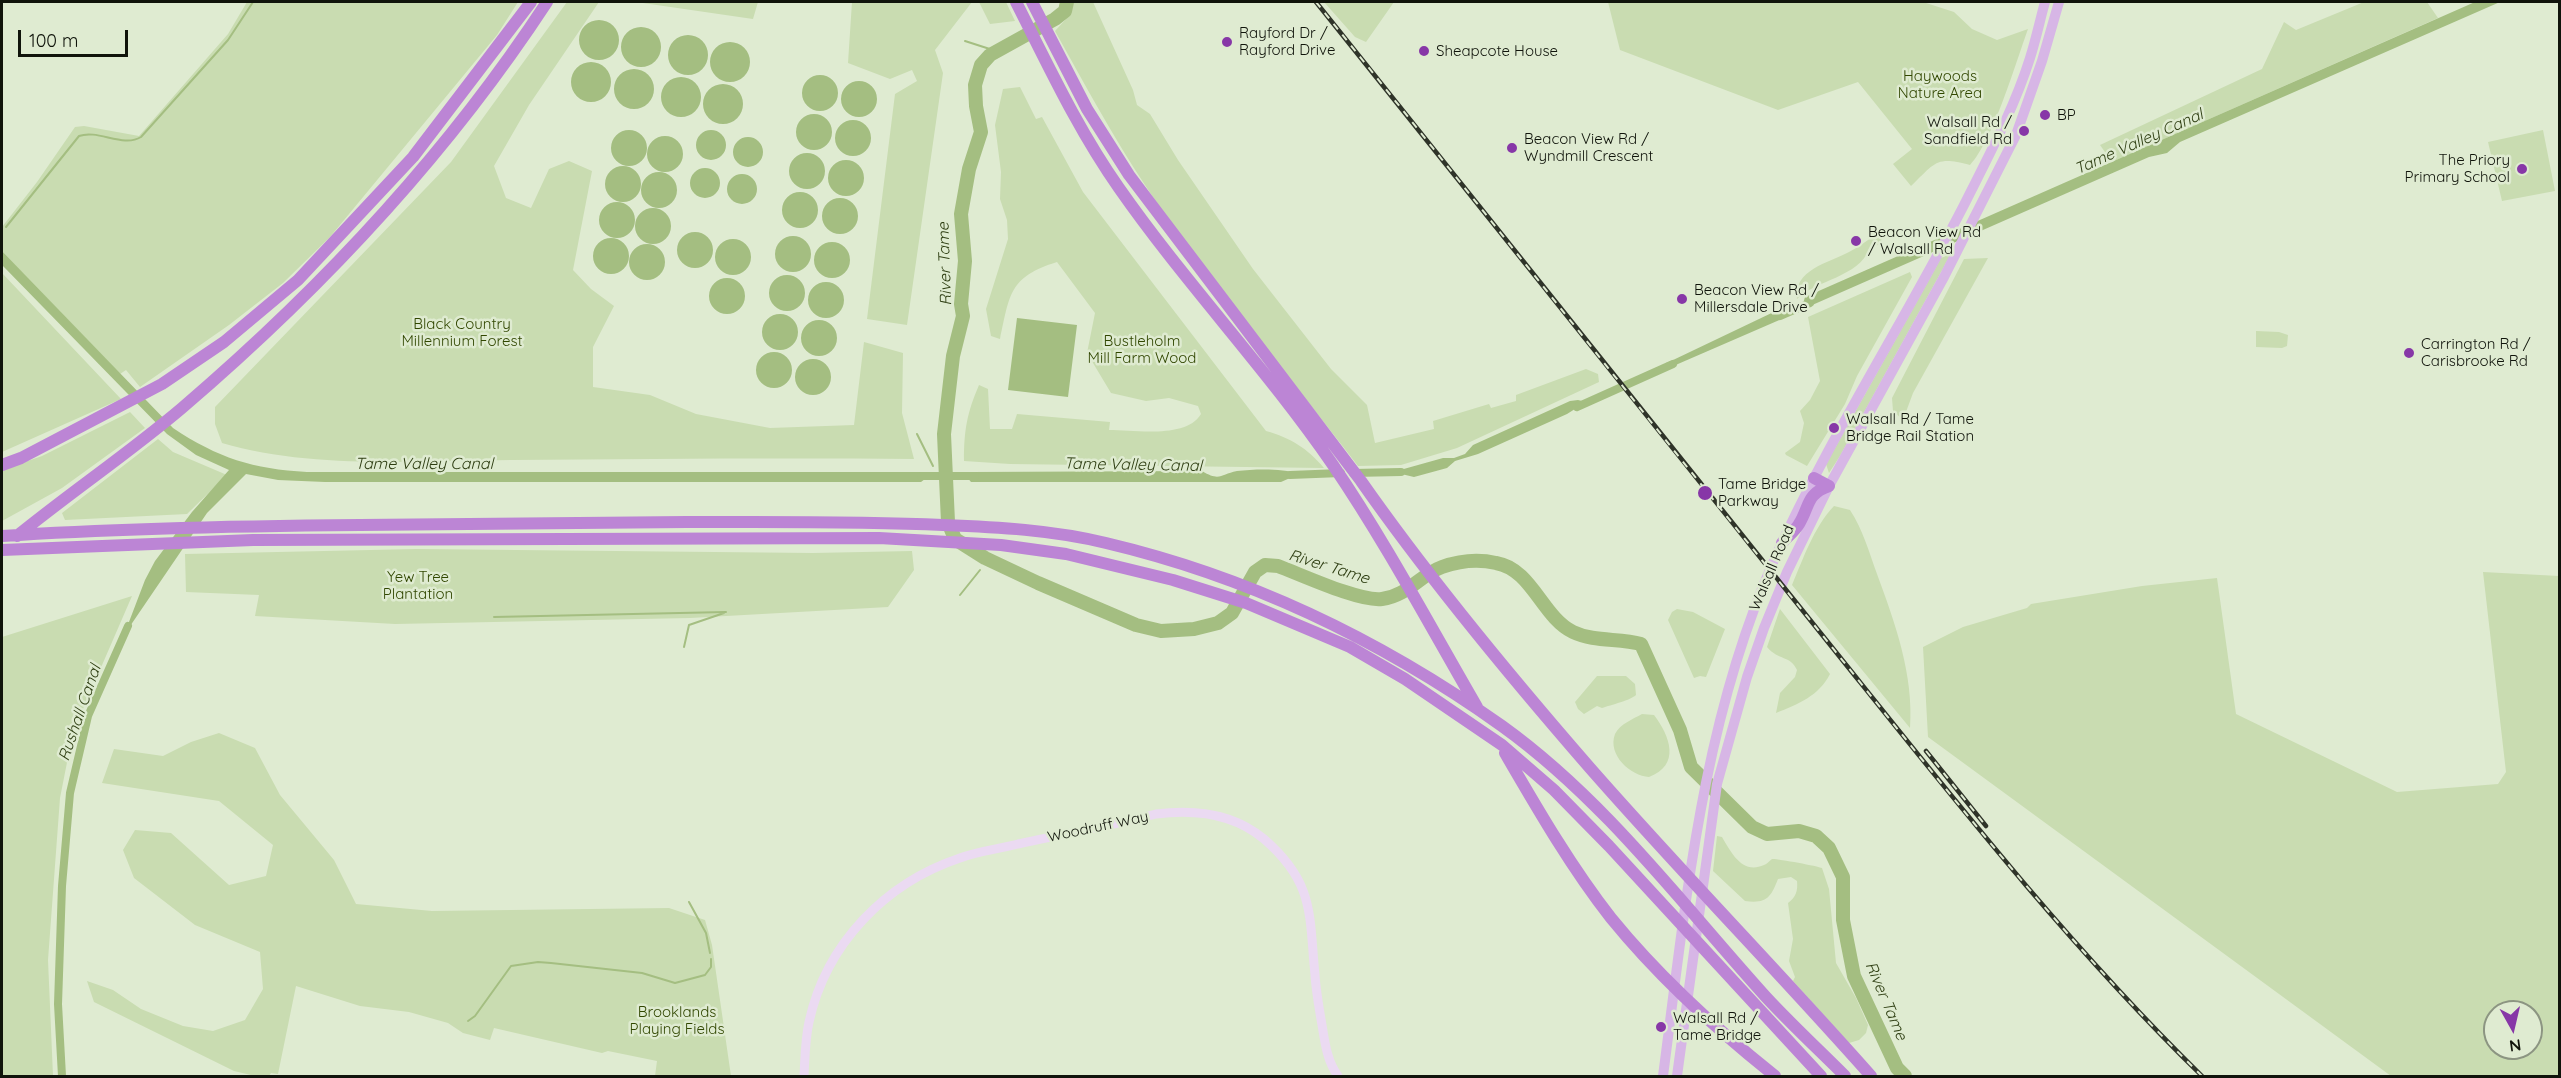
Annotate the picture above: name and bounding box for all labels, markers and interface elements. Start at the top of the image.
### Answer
scale bar [21,18,130,56]
place label: Rayford Dr / Rayford Drive [1239,24,1335,59]
text: 100 m [29,29,78,52]
marker: Rayford Dr / Rayford Drive [1220,35,1234,49]
place label: Sheapcote House [1436,42,1558,60]
marker: Sheapcote House [1417,44,1431,58]
park label: Haywoods Nature Area [1898,67,1982,102]
water label: Tame Valley Canal [2072,105,2206,179]
place label: BP [2057,106,2076,124]
marker: BP [2038,108,2052,122]
place label: Walsall Rd / Sandfield Rd [1924,113,2012,148]
marker: Walsall Rd / Sandfield Rd [2017,124,2031,138]
place label: Beacon View Rd / Wyndmill Crescent [1524,130,1653,165]
marker: Beacon View Rd / Wyndmill Crescent [1505,141,1519,155]
place label: The Priory Primary School [2405,151,2510,186]
marker: The Priory Primary School [2515,162,2529,176]
water label: River Tame [934,222,956,306]
place label: Beacon View Rd / Walsall Rd [1868,223,1981,258]
marker: Beacon View Rd / Walsall Rd [1849,234,1863,248]
place label: Beacon View Rd / Millersdale Drive [1694,281,1819,316]
marker: Beacon View Rd / Millersdale Drive [1675,292,1689,306]
park label: Black Country Millennium Forest [401,315,523,350]
park label: Bustleholm Mill Farm Wood [1088,332,1196,367]
place label: Carrington Rd / Carisbrooke Rd [2421,335,2530,370]
marker: Carrington Rd / Carisbrooke Rd [2402,346,2416,360]
place label: Walsall Rd / Tame Bridge Rail Station [1846,410,1974,445]
marker: Walsall Rd / Tame Bridge Rail Station [1827,421,1841,435]
water label: Tame Valley Canal [355,454,493,474]
water label: Tame Valley Canal [1064,454,1202,476]
place label: Tame Bridge Parkway [1718,475,1806,510]
marker: Tame Bridge Parkway [1696,484,1714,502]
street label: Walsall Road [1746,522,1798,614]
water label: River Tame [1286,546,1372,588]
park label: Yew Tree Plantation [383,568,453,603]
water label: Rushall Canal [55,662,105,764]
street label: Woodruff Way [1046,808,1150,846]
water label: River Tame [1861,959,1911,1043]
north arrow [2483,1000,2543,1060]
park label: Brooklands Playing Fields [630,1003,724,1038]
place label: Walsall Rd / Tame Bridge [1673,1009,1761,1044]
marker: Walsall Rd / Tame Bridge [1654,1020,1668,1034]
text: N [2508,1035,2522,1057]

